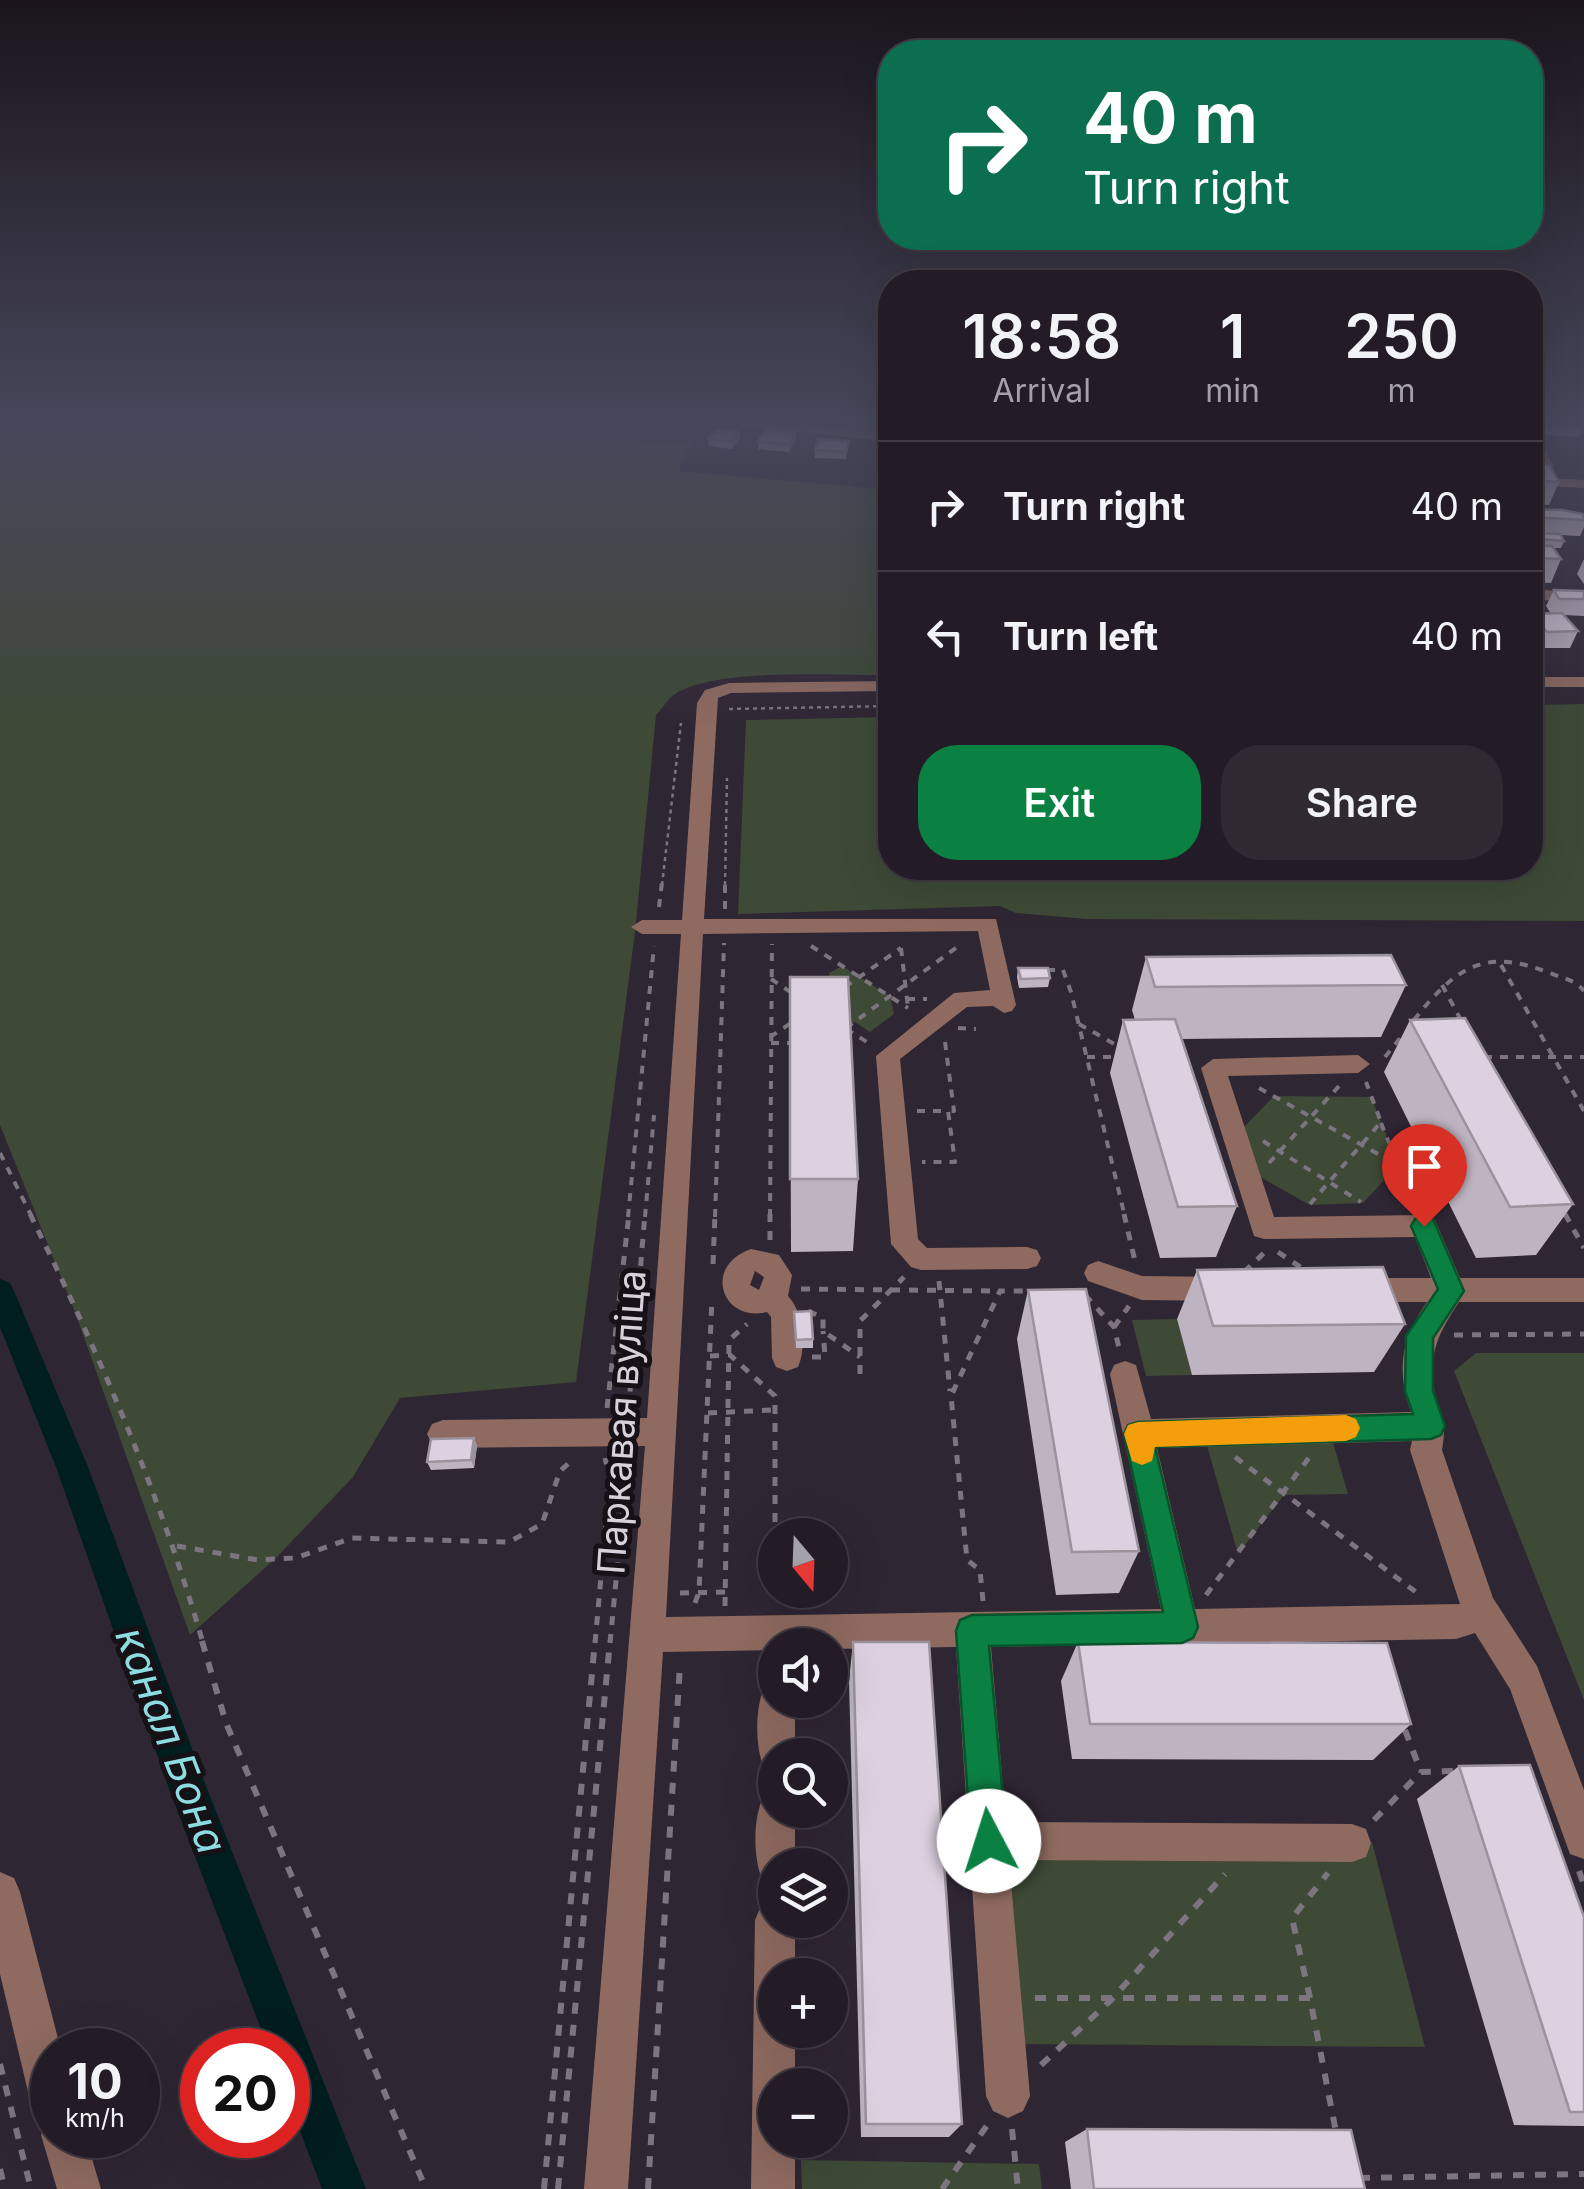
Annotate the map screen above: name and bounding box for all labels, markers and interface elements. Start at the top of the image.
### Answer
text: 40 m [1083,75,1258,160]
icon: right [918,80,1048,210]
text: Turn right [1083,160,1290,215]
text: 18:58 [962,300,1121,372]
text: 1 [1220,300,1245,372]
text: 250 [1344,300,1459,372]
text: Arrival [992,371,1091,410]
text: min [1205,371,1260,410]
text: m [1387,371,1415,410]
icon: right [918,479,973,534]
text: Turn right [1003,483,1185,529]
text: 40 m [1411,483,1503,529]
icon: left [918,609,973,664]
text: Turn left [1003,613,1158,659]
text: 40 m [1411,613,1503,659]
button: Exit [918,745,1201,860]
button: Share [1221,745,1503,860]
pin [1382,1124,1467,1227]
icon: arrive [1397,1139,1452,1194]
street label: Паркавая вуліца [587,1268,655,1576]
north arrow [758,1518,848,1608]
map controls [758,1518,848,2158]
water label: канал Бона [106,1620,238,1860]
button: sound [758,1628,848,1718]
button: search [758,1738,848,1828]
position arrow [937,1789,1041,1893]
button: layers [758,1848,848,1938]
button: + [758,1958,848,2048]
speed limit sign: 20 [180,2028,310,2158]
text: 10 [67,2051,123,2111]
button: − [758,2068,848,2158]
text: km/h [65,2103,125,2133]

